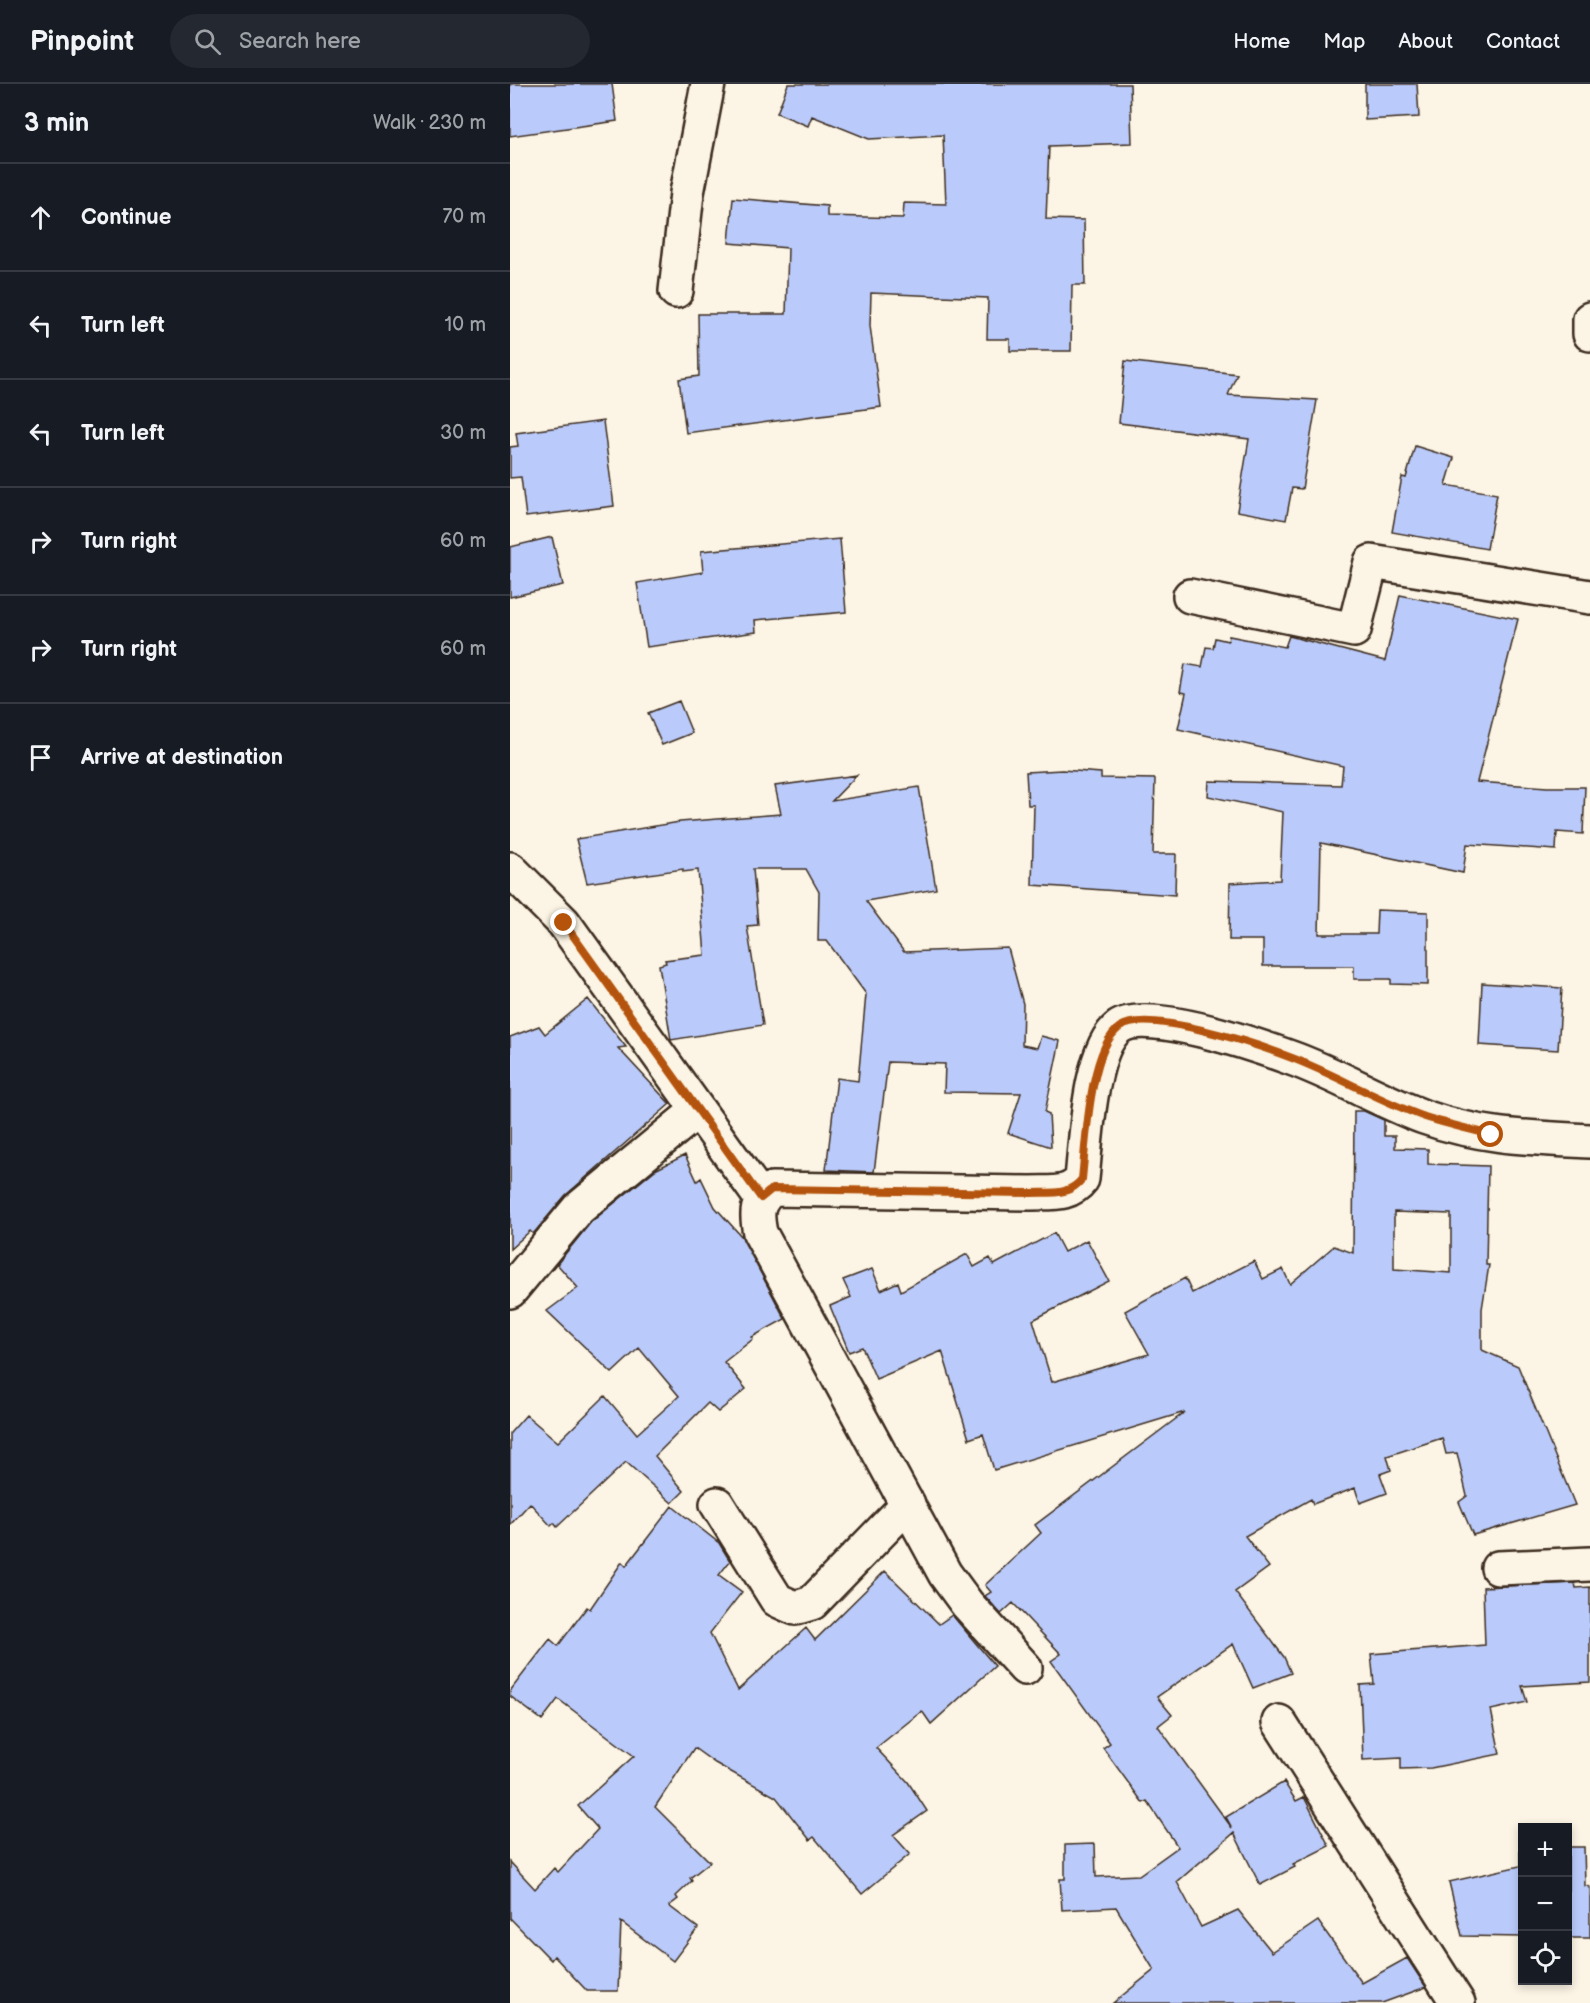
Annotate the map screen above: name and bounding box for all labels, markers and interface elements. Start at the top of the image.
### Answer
search box [170,14,590,68]
text: Pinpoint [30,25,134,58]
icon: search [191,25,224,58]
text: Search here [239,28,361,55]
text: Home [1233,29,1290,54]
text: Map [1323,29,1365,54]
text: About [1398,29,1453,54]
text: Contact [1486,29,1560,54]
text: 3 min [24,108,89,139]
text: Walk · 230 m [373,111,486,135]
icon: ahead [24,201,57,234]
text: Continue [81,204,171,231]
text: 70 m [442,205,486,229]
icon: left [24,309,57,342]
text: Turn left [81,312,165,339]
text: 10 m [445,313,486,337]
icon: left [24,417,57,450]
text: Turn left [81,420,165,447]
text: 30 m [440,421,486,445]
icon: right [24,525,57,558]
text: Turn right [81,528,177,555]
text: 60 m [440,529,486,553]
icon: right [24,633,57,666]
text: Turn right [81,636,177,663]
text: 60 m [440,637,486,661]
icon: arrive [24,741,57,774]
text: Arrive at destination [81,744,283,771]
route end [550,909,576,935]
route start [1477,1121,1503,1147]
map controls [1518,1823,1572,1985]
button: + [1518,1823,1572,1877]
button: − [1518,1877,1572,1931]
button: locate [1518,1931,1572,1985]

